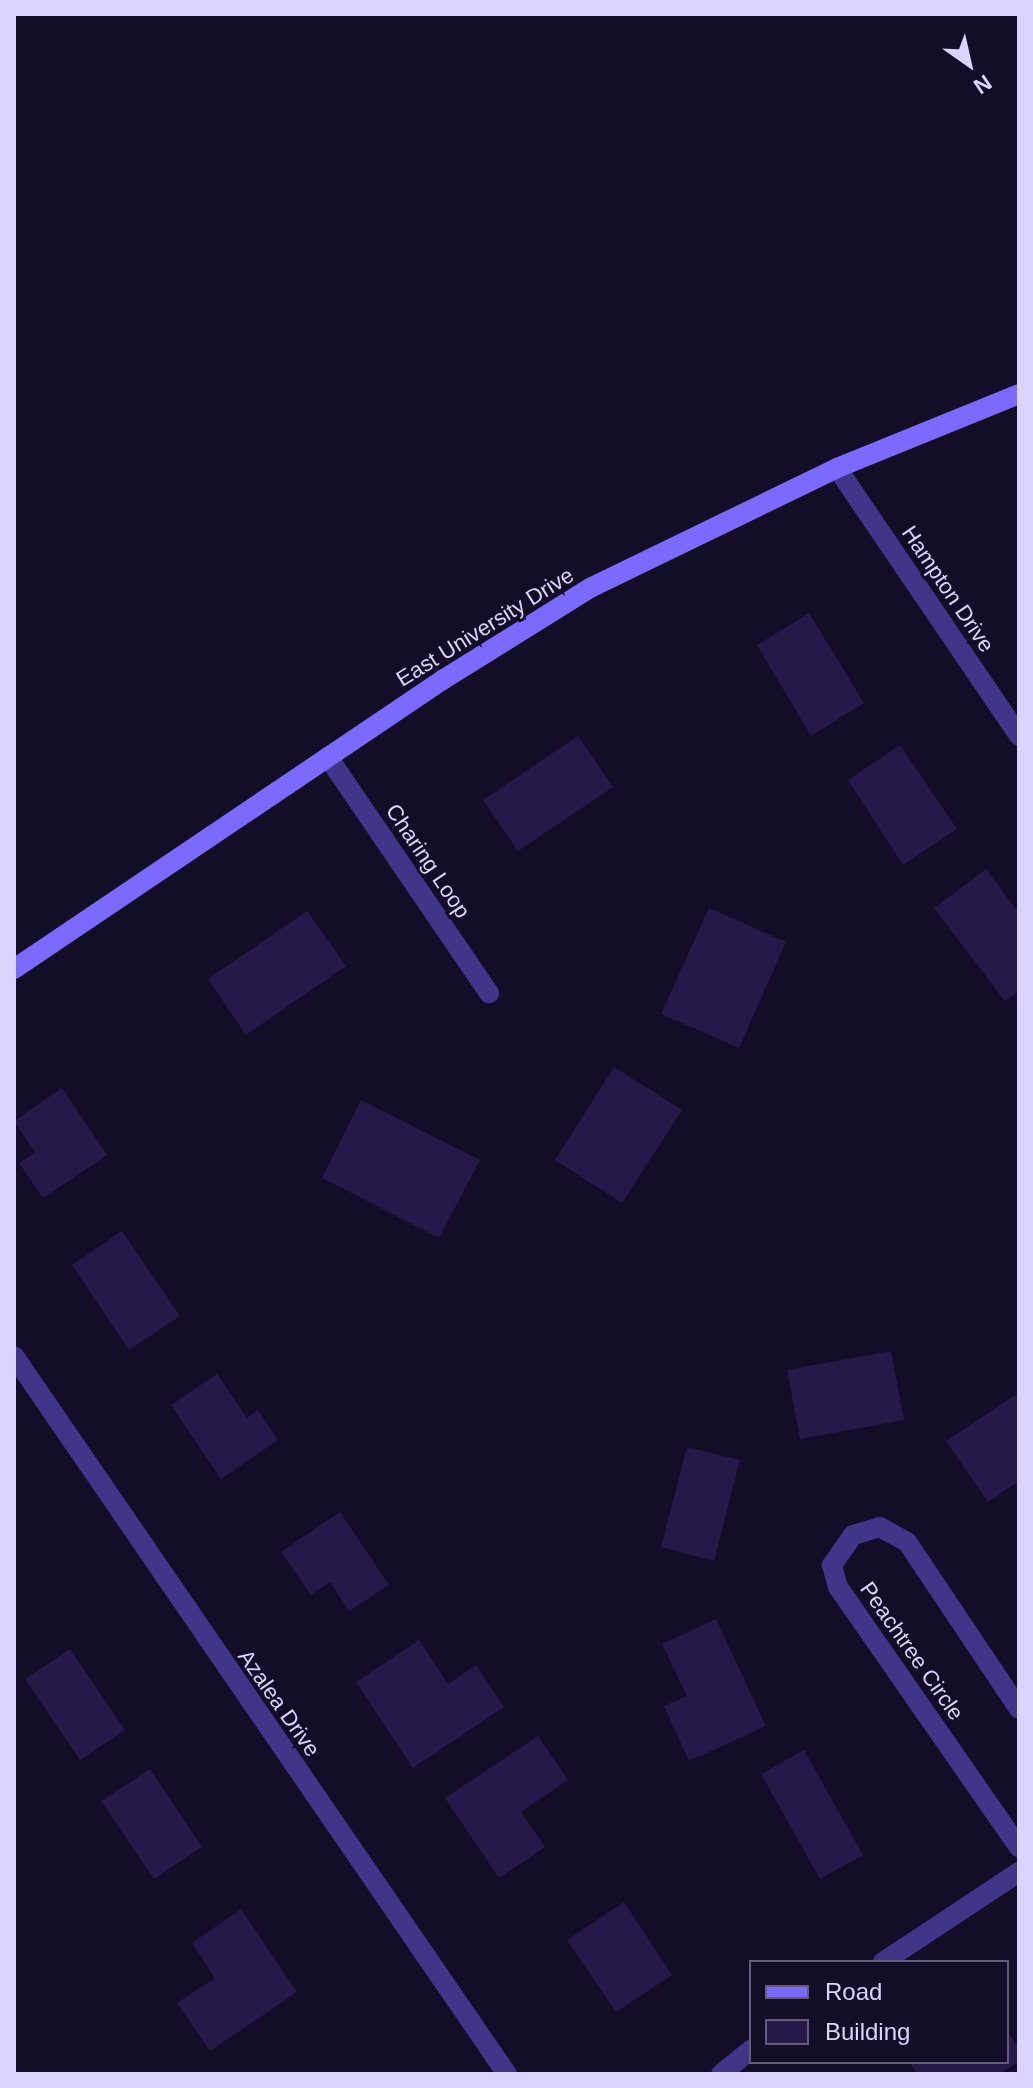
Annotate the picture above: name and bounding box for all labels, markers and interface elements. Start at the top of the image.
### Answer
north arrow [929,24,1009,104]
text: N [969,70,996,99]
street label: Hampton Drive [896,521,1000,657]
street label: East University Drive [391,562,579,692]
street label: Charing Loop [380,799,476,923]
street label: Peachtree Circle [855,1577,969,1725]
street label: Azalea Drive [232,1644,326,1762]
legend [749,1960,1009,2064]
text: Road [825,1978,882,2005]
text: Building [825,2018,910,2045]

